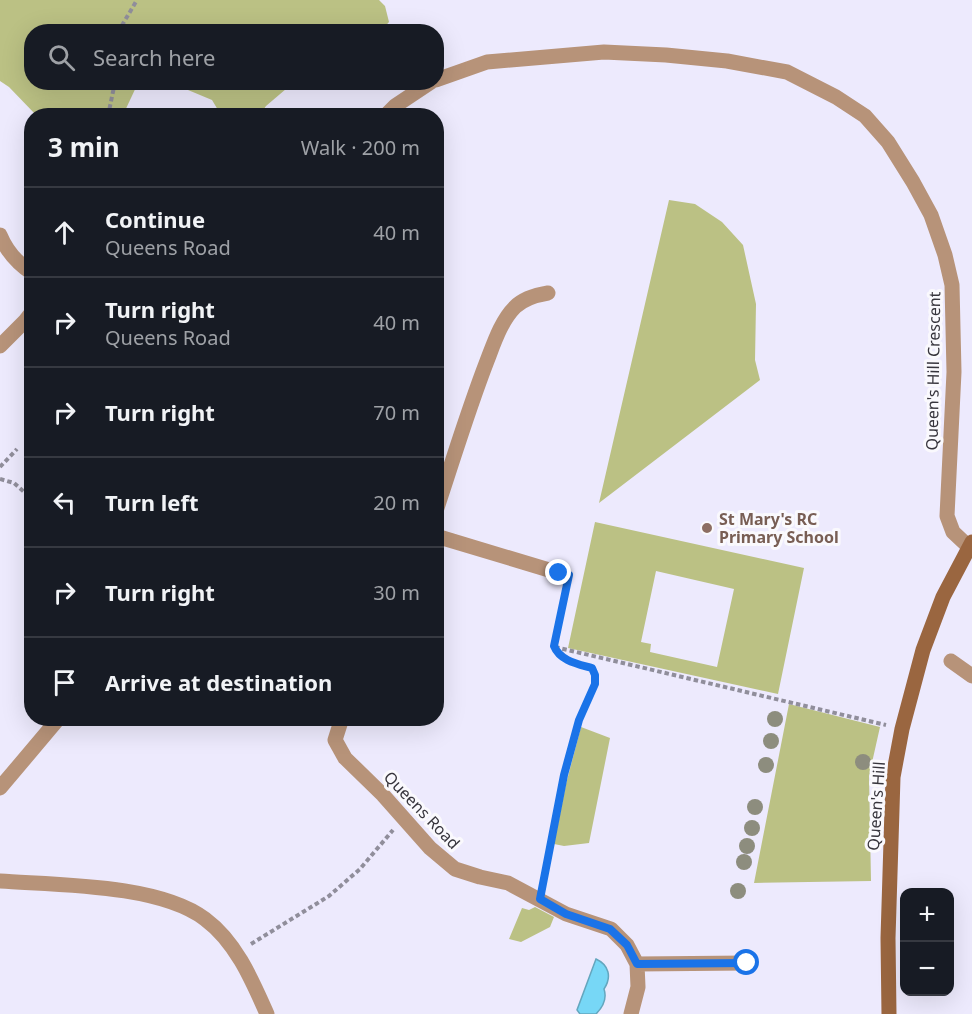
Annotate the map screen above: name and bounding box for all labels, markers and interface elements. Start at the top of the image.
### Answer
search box [24,24,444,90]
icon: search [45,41,78,74]
text: Search here [93,42,215,72]
text: 3 min [48,129,120,165]
text: Walk · 200 m [301,134,420,161]
text: Continue [105,204,205,234]
icon: ahead [48,216,81,249]
text: 40 m [373,219,420,246]
text: Queens Road [105,234,231,261]
street label: Queen's Hill Crescent [921,291,945,451]
text: Turn right [105,294,215,324]
icon: right [48,306,81,339]
text: 40 m [373,309,420,336]
text: Queens Road [105,324,231,351]
icon: right [48,396,81,429]
text: Turn right [105,397,215,427]
text: 70 m [373,399,420,426]
icon: left [48,486,81,519]
text: Turn left [105,487,199,517]
text: 20 m [373,489,420,516]
place label: St Mary's RC Primary School [719,508,839,548]
marker: St Mary's RC Primary School [700,521,714,535]
route end [545,559,571,585]
icon: right [48,576,81,609]
text: Turn right [105,577,215,607]
text: 30 m [373,579,420,606]
icon: arrive [48,666,81,699]
text: Arrive at destination [105,667,332,697]
street label: Queen's Hill [862,761,890,851]
street label: Queens Road [379,766,465,854]
map controls [900,888,954,996]
button: + [900,888,954,942]
button: − [900,942,954,996]
route start [733,949,759,975]

